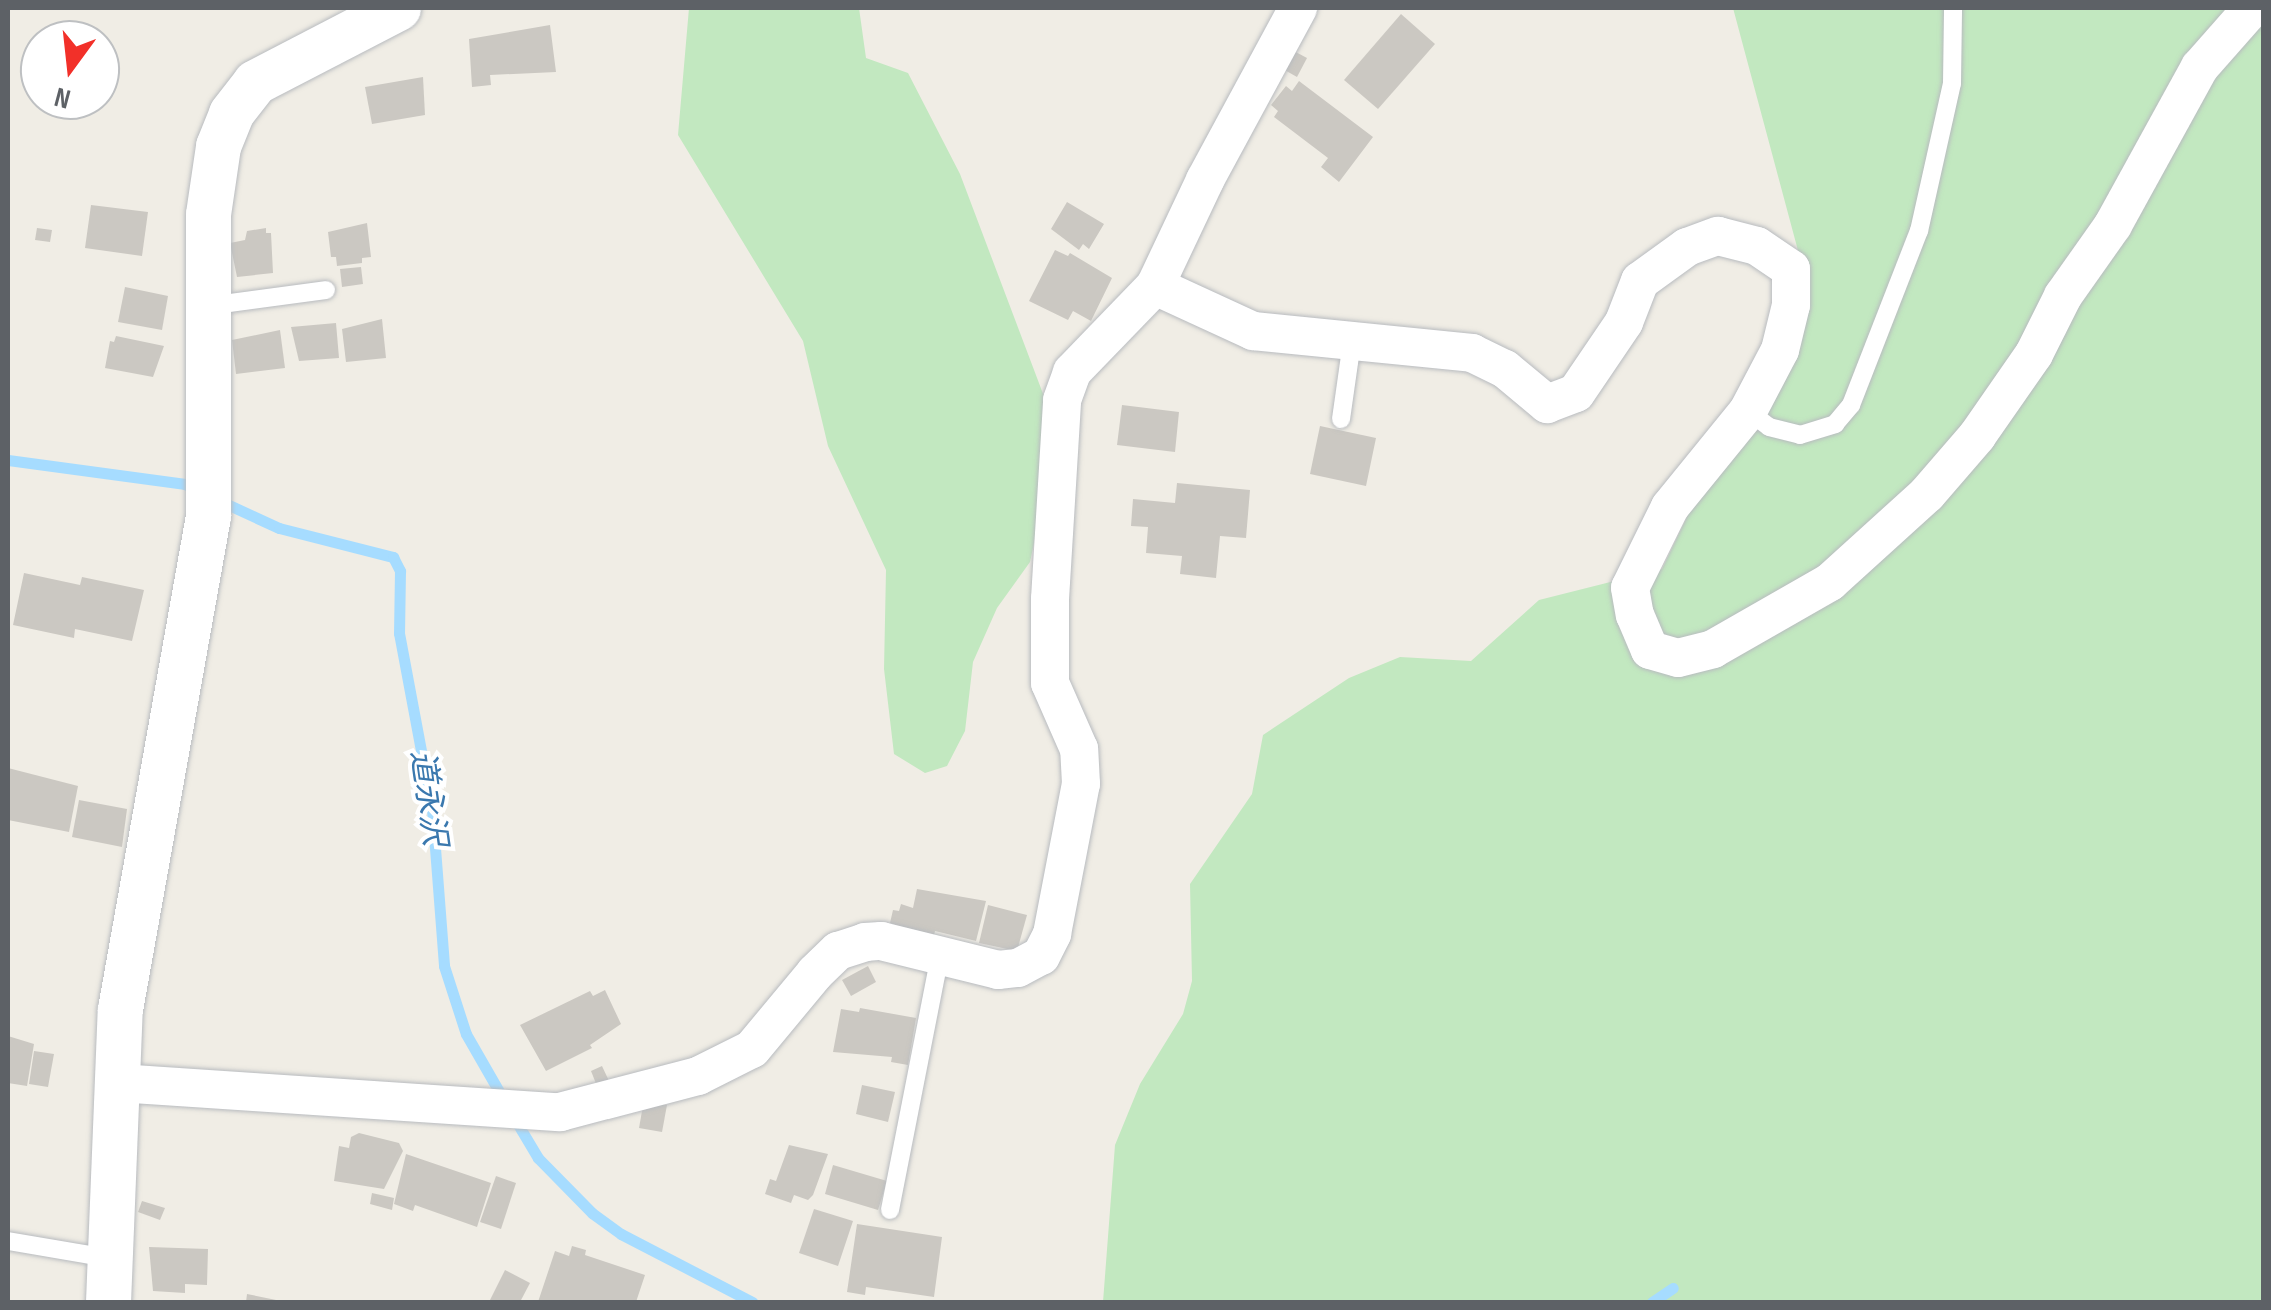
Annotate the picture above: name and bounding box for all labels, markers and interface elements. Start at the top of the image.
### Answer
north arrow [20,20,120,120]
text: N [51,80,74,115]
water label: 道永沢 [401,748,453,848]

